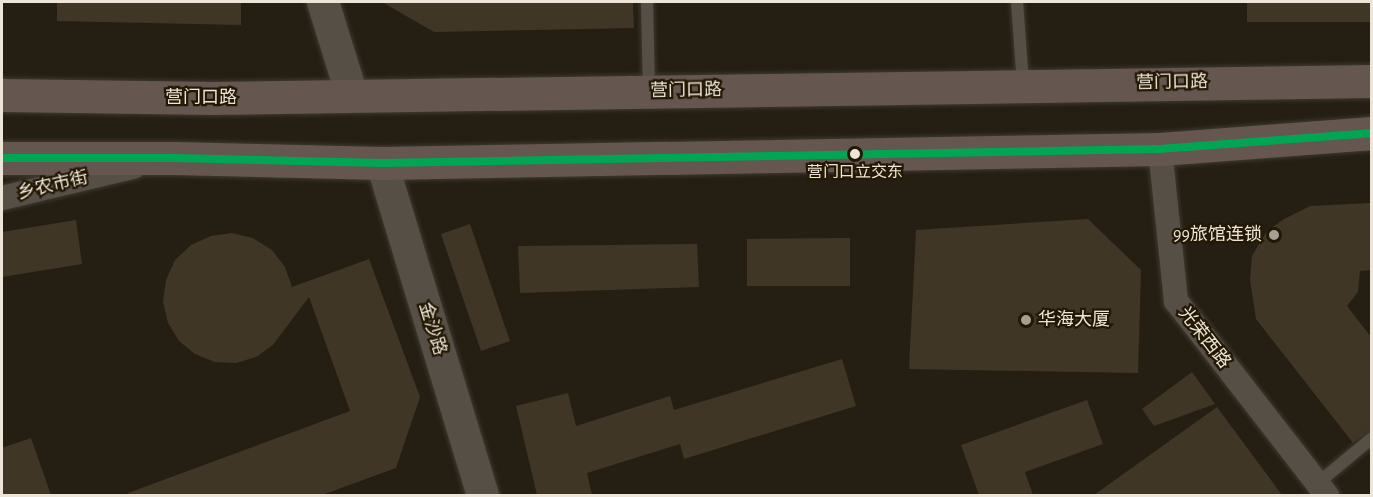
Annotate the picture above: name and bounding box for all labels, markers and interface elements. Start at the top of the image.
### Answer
street label: 营门口路 [1136,72,1208,94]
street label: 营门口路 [650,80,722,102]
street label: 营门口路 [165,87,237,109]
marker: 营门口立交东 [849,148,861,160]
place label: 营门口立交东 [807,162,903,182]
street label: 乡农市街 [15,167,91,205]
place label: 99旅馆连锁 [1173,224,1262,246]
marker: 99旅馆连锁 [1267,228,1281,242]
street label: 金沙路 [414,300,450,358]
street label: 光荣西路 [1173,303,1235,373]
place label: 华海大厦 [1038,309,1110,331]
marker: 华海大厦 [1019,313,1033,327]

